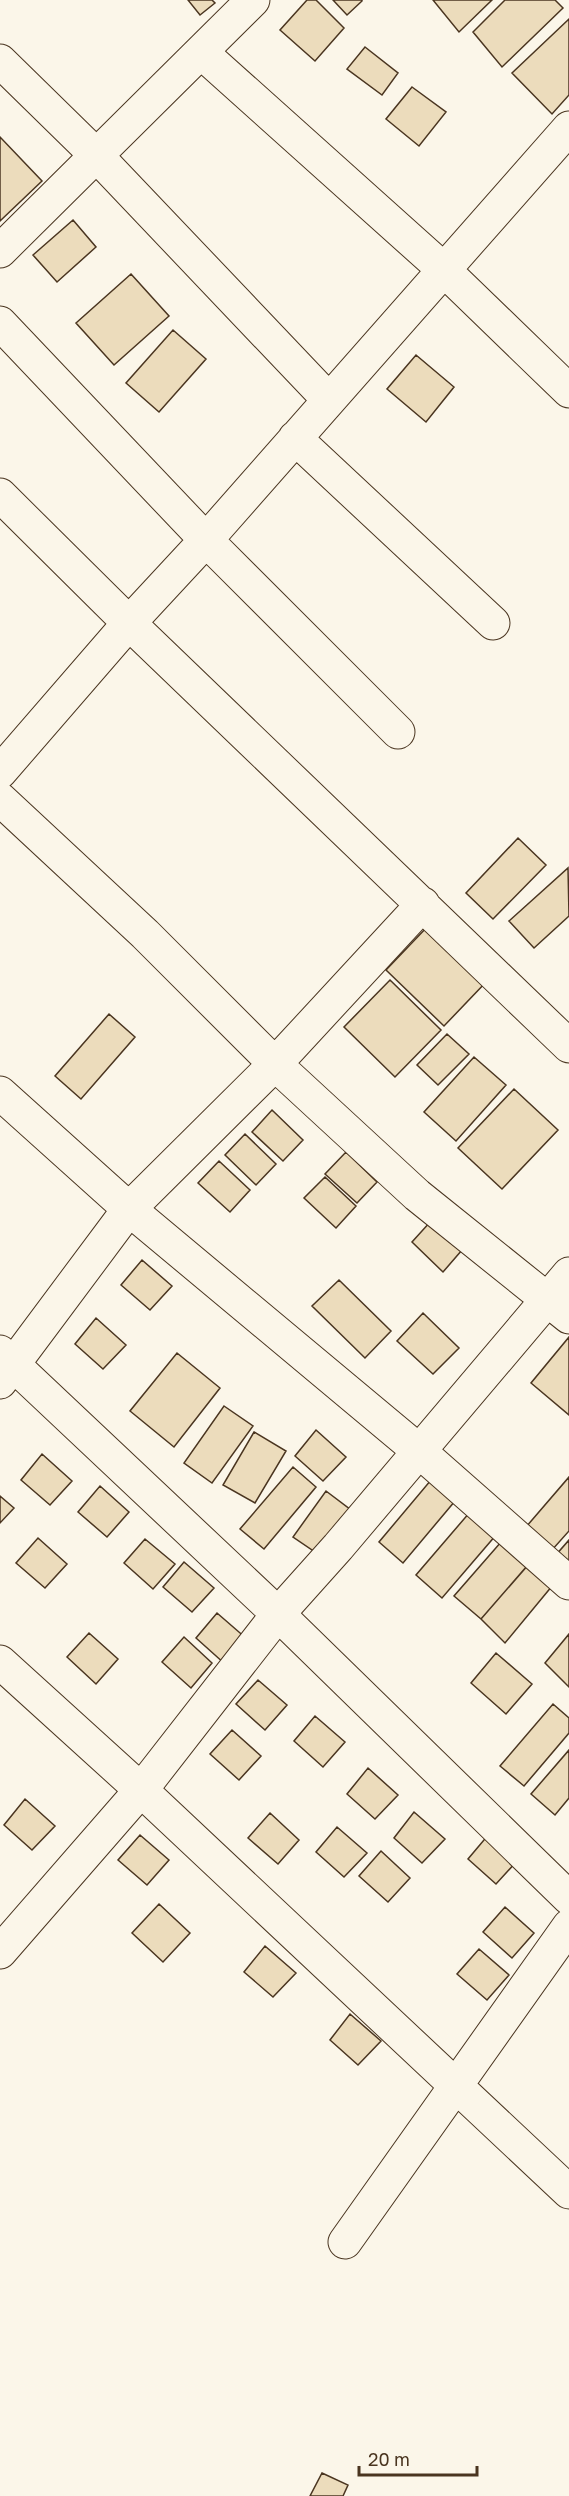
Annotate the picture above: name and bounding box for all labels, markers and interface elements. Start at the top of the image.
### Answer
scale bar [359,2439,478,2477]
text: 20 m [368,2448,410,2470]

